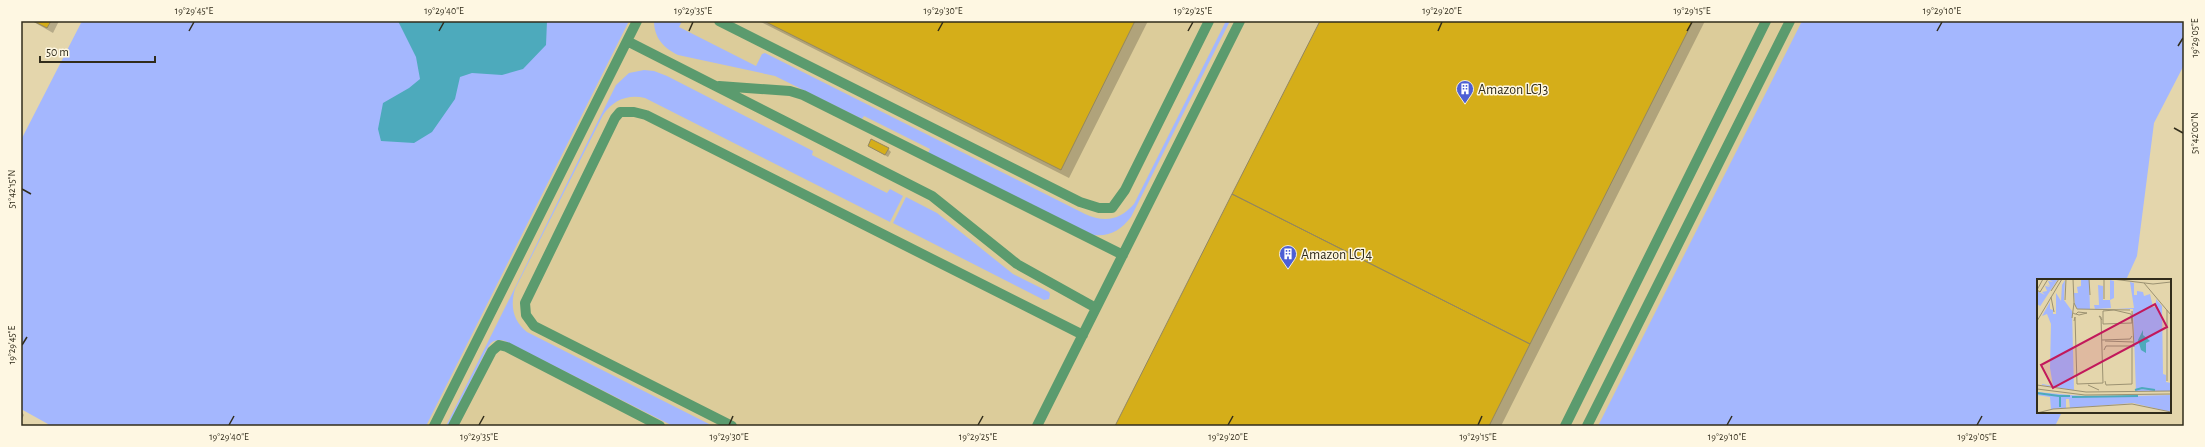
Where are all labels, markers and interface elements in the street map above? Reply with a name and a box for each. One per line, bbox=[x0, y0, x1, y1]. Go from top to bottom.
text: 19°29'45"E bbox=[175, 6, 213, 16]
text: 19°29'40"E bbox=[424, 6, 464, 16]
text: 19°29'35"E bbox=[674, 6, 712, 16]
text: 19°29'30"E bbox=[924, 6, 963, 16]
text: 19°29'25"E bbox=[1174, 6, 1212, 16]
text: 19°29'20"E bbox=[1422, 6, 1462, 16]
text: 19°29'15"E bbox=[1673, 6, 1711, 16]
text: 19°29'10"E bbox=[1923, 6, 1961, 16]
text: 19°29'05"E bbox=[2190, 18, 2200, 58]
scale bar bbox=[40, 38, 155, 64]
text: 50 m bbox=[46, 46, 69, 58]
building icon: Amazon LCJ3 bbox=[1455, 79, 1475, 104]
place label: Amazon LCJ3 bbox=[1478, 83, 1548, 97]
text: 51°42'00"N bbox=[2190, 112, 2200, 154]
text: 51°42'15"N bbox=[7, 170, 17, 208]
building icon: Amazon LCJ4 bbox=[1278, 244, 1298, 269]
place label: Amazon LCJ4 bbox=[1301, 248, 1372, 262]
inset map bbox=[2037, 279, 2171, 413]
text: 19°29'45"E bbox=[7, 326, 17, 364]
text: 19°29'40"E bbox=[209, 432, 249, 442]
text: 19°29'35"E bbox=[460, 432, 498, 442]
text: 19°29'30"E bbox=[710, 432, 749, 442]
text: 19°29'25"E bbox=[959, 432, 997, 442]
text: 19°29'20"E bbox=[1208, 432, 1248, 442]
text: 19°29'15"E bbox=[1459, 432, 1497, 442]
text: 19°29'10"E bbox=[1708, 432, 1746, 442]
text: 19°29'05"E bbox=[1957, 432, 1997, 442]

